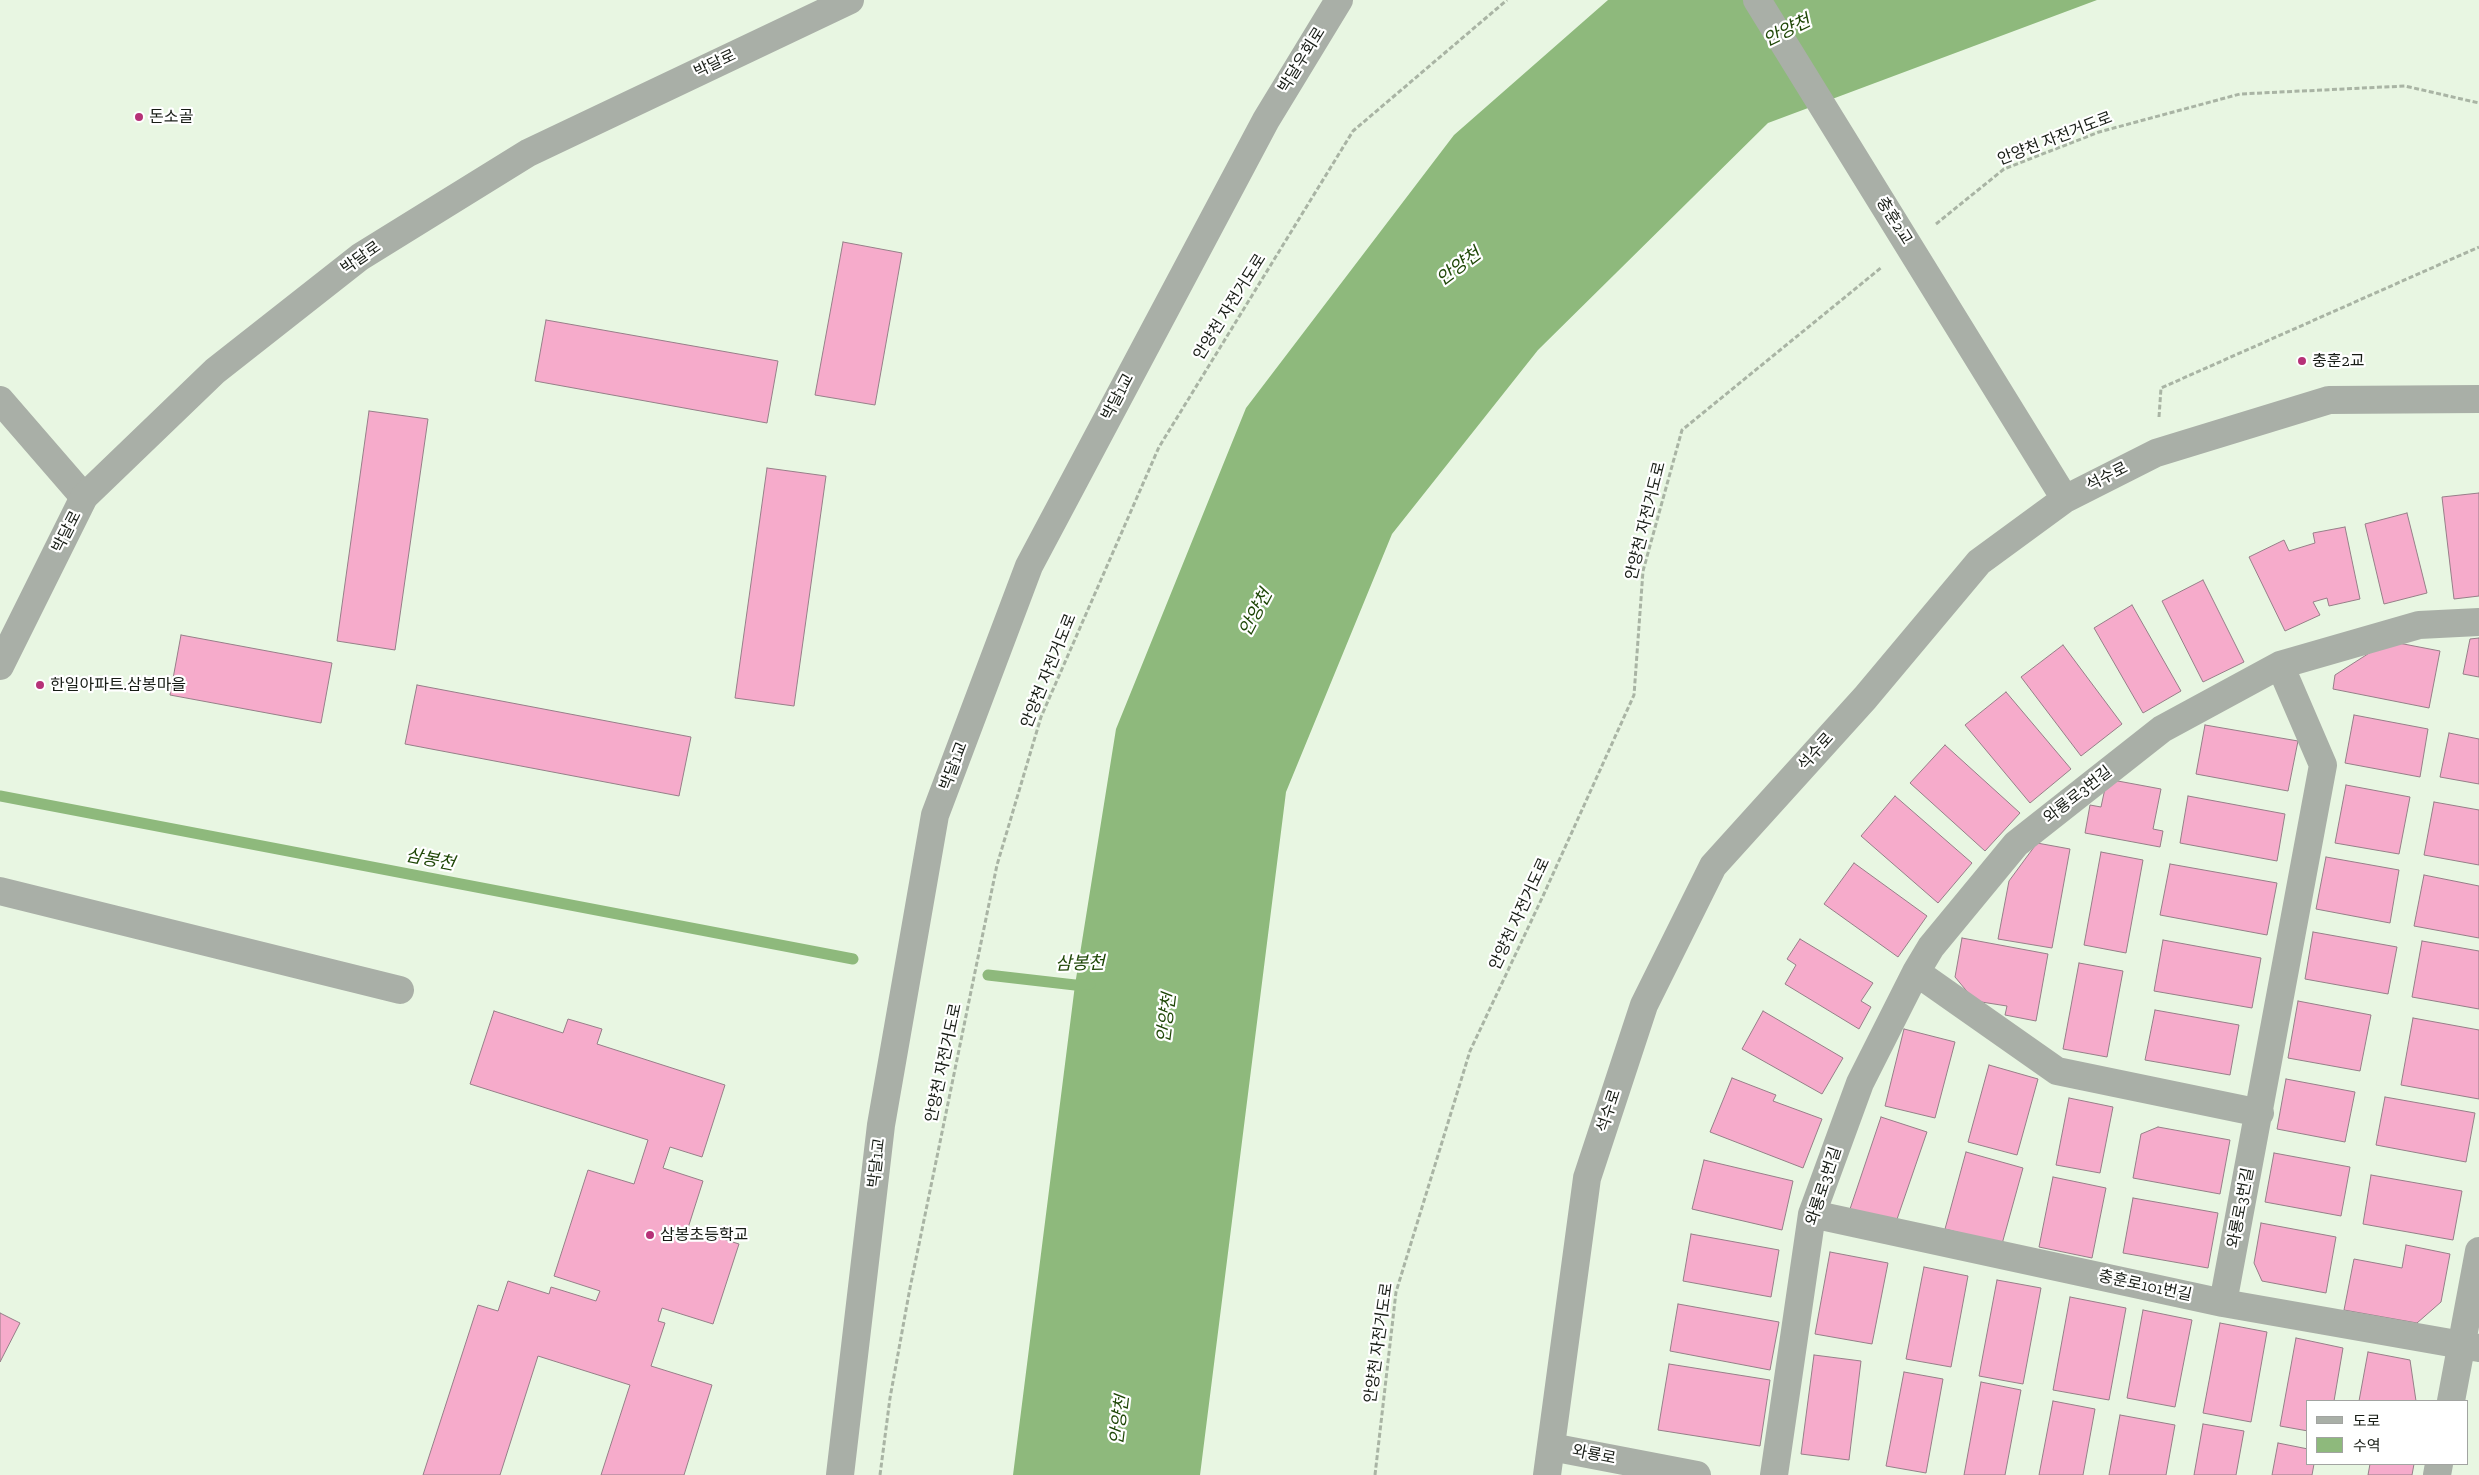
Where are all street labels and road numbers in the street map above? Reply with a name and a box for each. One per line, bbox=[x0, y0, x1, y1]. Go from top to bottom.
street label: 박달우회로 bbox=[1274, 24, 1330, 96]
street label: 박달로 bbox=[691, 46, 739, 82]
street label: 안양천 자전거도로 bbox=[1995, 108, 2115, 170]
street label: 충훈2교 bbox=[1872, 194, 1916, 248]
street label: 박달로 bbox=[337, 237, 385, 279]
street label: 안양천 자전거도로 bbox=[1190, 250, 1270, 364]
street label: 박달1교 bbox=[1098, 370, 1138, 424]
street label: 석수로 bbox=[2083, 458, 2131, 496]
street label: 안양천 자전거도로 bbox=[1622, 460, 1670, 582]
street label: 박달로 bbox=[48, 508, 86, 556]
street label: 안양천 자전거도로 bbox=[1017, 611, 1081, 731]
street label: 석수로 bbox=[1794, 729, 1838, 775]
street label: 박달1교 bbox=[936, 739, 972, 793]
street label: 와룡로3번길 bbox=[2040, 762, 2116, 828]
street label: 안양천 자전거도로 bbox=[1486, 855, 1554, 973]
street label: 안양천 자전거도로 bbox=[922, 1002, 966, 1124]
street label: 석수로 bbox=[1593, 1087, 1625, 1135]
street label: 박달1교 bbox=[864, 1137, 890, 1189]
street label: 와룡로3번길 bbox=[1802, 1144, 1846, 1228]
street label: 와룡로3번길 bbox=[2224, 1166, 2258, 1250]
street label: 충훈로101번길 bbox=[2096, 1267, 2194, 1305]
street label: 안양천 자전거도로 bbox=[1361, 1282, 1397, 1404]
street label: 와룡로 bbox=[1570, 1441, 1618, 1469]

